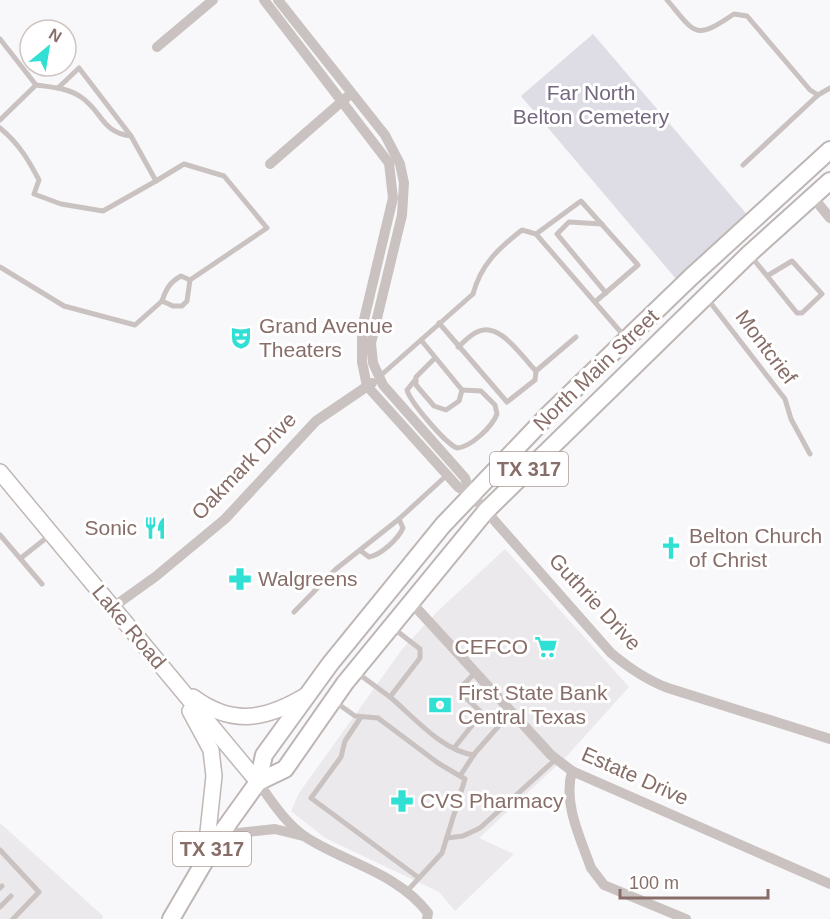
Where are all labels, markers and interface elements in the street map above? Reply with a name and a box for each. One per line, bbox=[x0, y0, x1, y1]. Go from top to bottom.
north arrow bbox=[18, 18, 78, 78]
text: N bbox=[46, 25, 65, 46]
park label: Far North Belton Cemetery bbox=[513, 81, 670, 128]
street label: North Main Street bbox=[528, 304, 663, 435]
street label: Montcrief bbox=[731, 305, 802, 388]
place label: Grand Avenue Theaters bbox=[259, 314, 393, 361]
theatre icon: Grand Avenue Theaters bbox=[228, 325, 254, 351]
street label: Oakmark Drive bbox=[187, 407, 301, 524]
road number: TX 317 bbox=[490, 452, 568, 486]
restaurant icon: Sonic bbox=[142, 515, 168, 541]
place label: Sonic bbox=[84, 516, 137, 539]
place label: Belton Church of Christ bbox=[689, 524, 822, 571]
church icon: Belton Church of Christ bbox=[658, 535, 684, 561]
street label: Guthrie Drive bbox=[545, 549, 646, 655]
pharmacy icon: Walgreens bbox=[227, 566, 253, 592]
place label: Walgreens bbox=[258, 567, 358, 590]
street label: Lake Road bbox=[88, 580, 171, 673]
supermarket icon: CEFCO bbox=[533, 634, 559, 660]
place label: CEFCO bbox=[455, 635, 528, 658]
place label: First State Bank Central Texas bbox=[458, 681, 608, 728]
bank icon: First State Bank Central Texas bbox=[427, 692, 453, 718]
street label: Estate Drive bbox=[578, 742, 692, 809]
pharmacy icon: CVS Pharmacy bbox=[389, 788, 415, 814]
place label: CVS Pharmacy bbox=[420, 789, 564, 812]
road number: TX 317 bbox=[173, 832, 251, 866]
scale bar bbox=[620, 862, 768, 900]
text: 100 m bbox=[629, 873, 679, 893]

